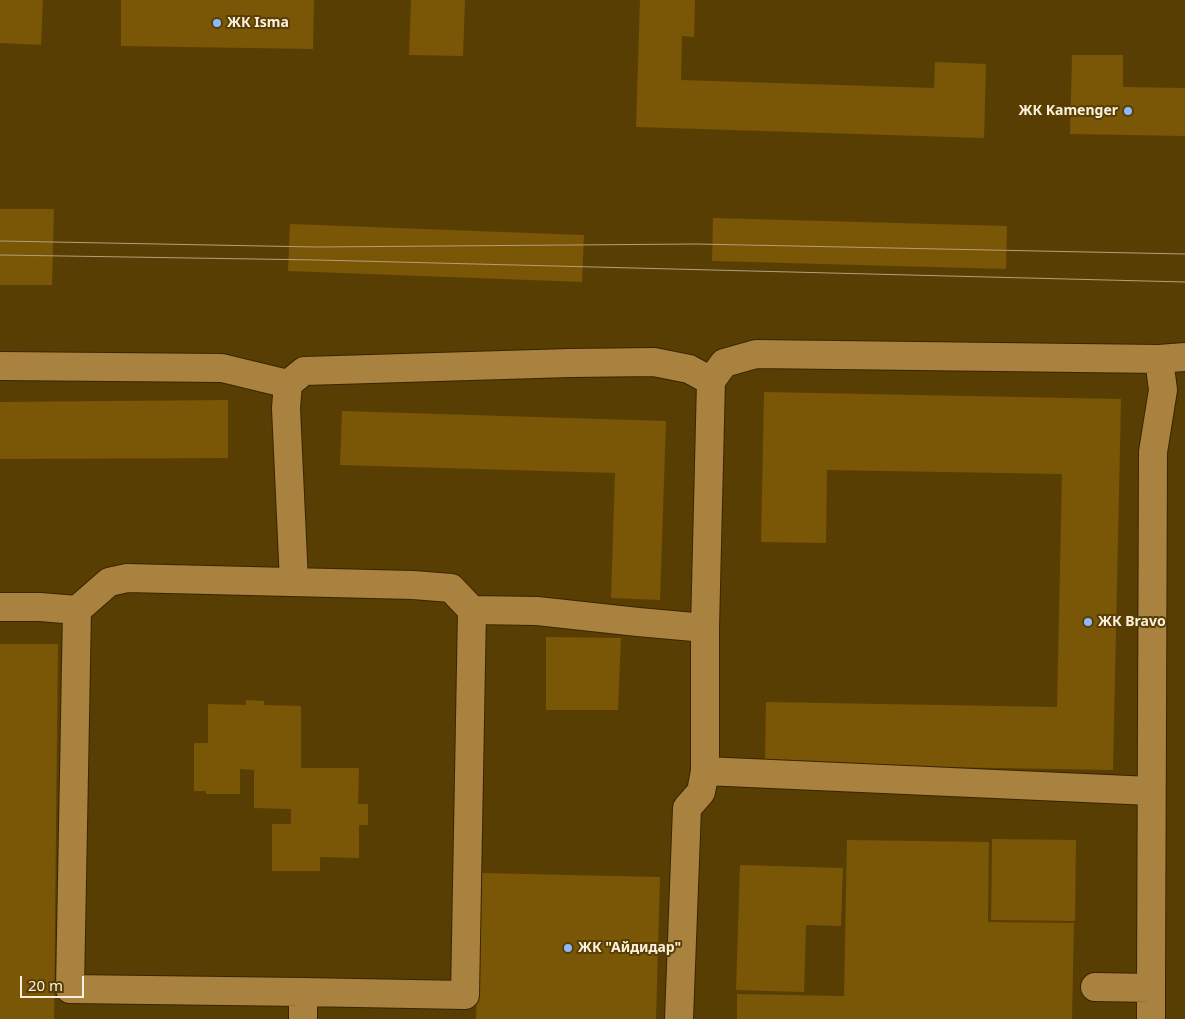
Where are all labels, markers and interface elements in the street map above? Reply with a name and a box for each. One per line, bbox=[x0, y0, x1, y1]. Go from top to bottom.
place label: ЖК Isma bbox=[227, 15, 289, 31]
marker: ЖК Isma bbox=[211, 17, 223, 29]
place label: ЖК Kamenger bbox=[1018, 103, 1118, 119]
marker: ЖК Kamenger bbox=[1122, 105, 1134, 117]
place label: ЖК Bravo bbox=[1098, 614, 1166, 630]
marker: ЖК Bravo bbox=[1082, 616, 1094, 628]
place label: ЖК "Айдидар" bbox=[578, 940, 681, 956]
marker: ЖК "Айдидар" bbox=[562, 942, 574, 954]
scale bar bbox=[22, 966, 86, 998]
text: 20 m bbox=[28, 975, 63, 995]

